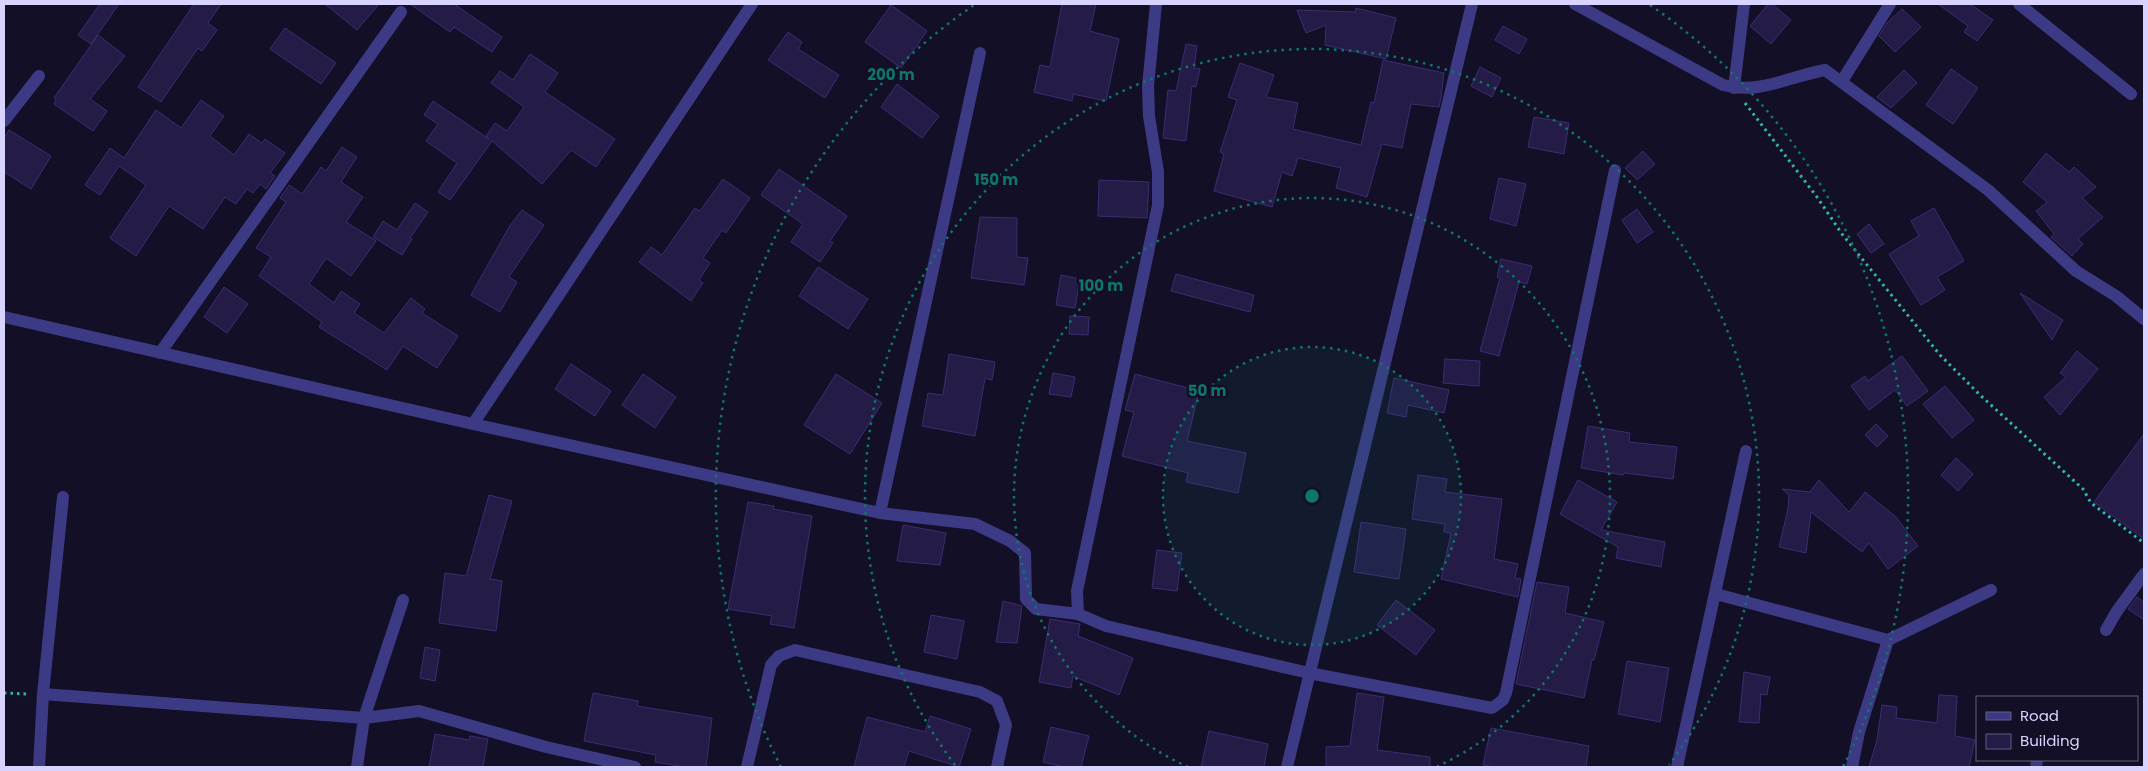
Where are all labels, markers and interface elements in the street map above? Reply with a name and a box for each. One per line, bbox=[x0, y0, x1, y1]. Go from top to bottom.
text: 200 m bbox=[867, 64, 915, 85]
text: 150 m bbox=[974, 169, 1018, 190]
text: 100 m bbox=[1079, 275, 1123, 296]
text: 50 m bbox=[1188, 380, 1226, 401]
centre of rings bbox=[1303, 487, 1321, 505]
legend bbox=[1976, 696, 2138, 761]
text: Road bbox=[2020, 705, 2059, 726]
text: Building bbox=[2020, 730, 2080, 751]

